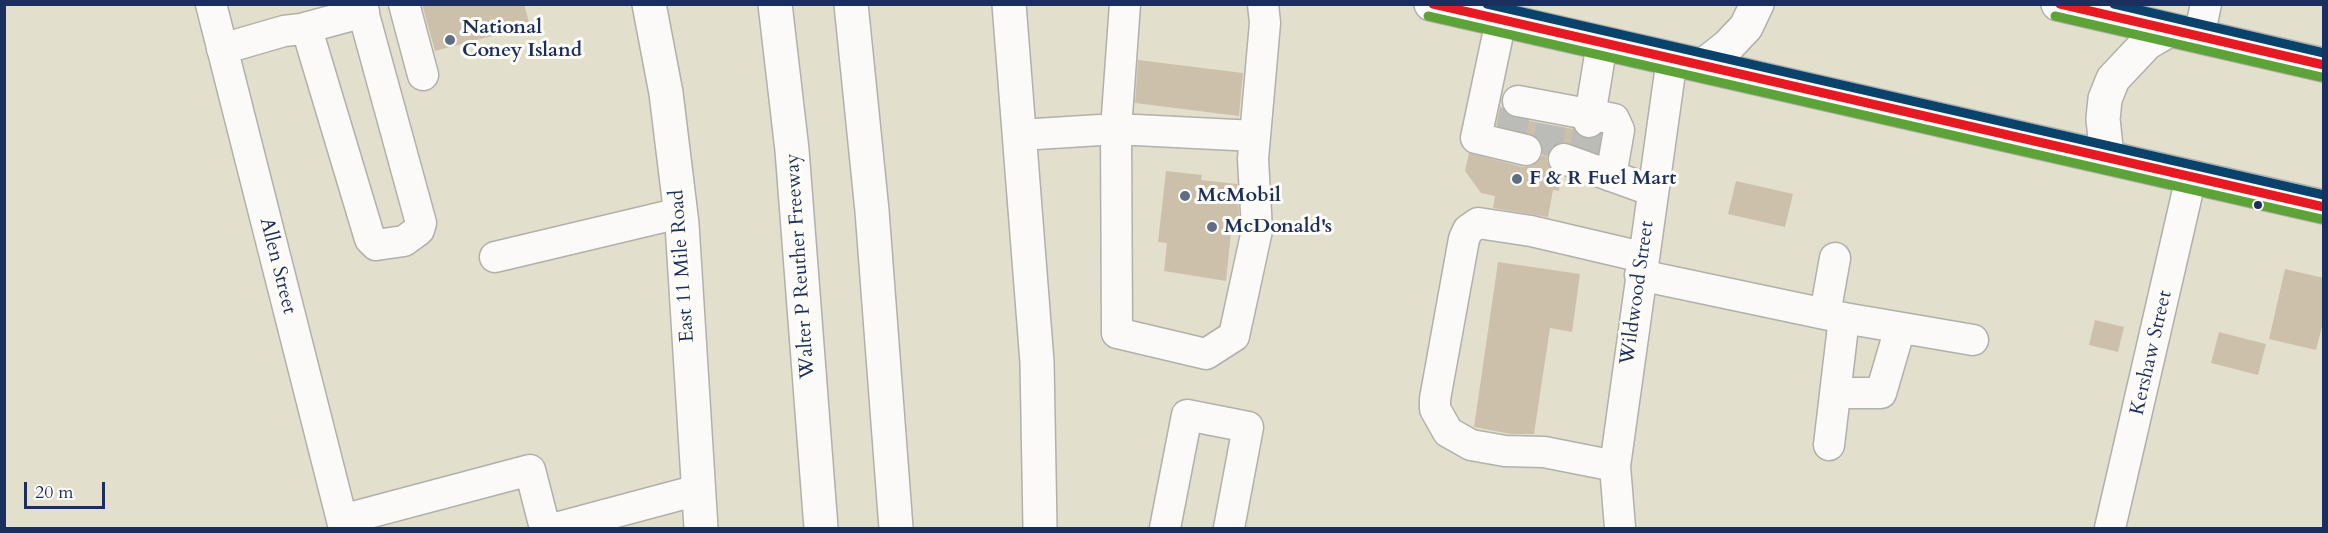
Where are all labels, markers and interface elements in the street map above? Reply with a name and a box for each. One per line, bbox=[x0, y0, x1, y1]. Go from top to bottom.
place label: National Coney Island bbox=[462, 16, 582, 63]
marker: National Coney Island bbox=[443, 33, 457, 47]
street label: Walter P Reuther Freeway bbox=[781, 152, 821, 380]
place label: F & R Fuel Mart bbox=[1529, 167, 1676, 191]
marker: F & R Fuel Mart bbox=[1510, 172, 1524, 186]
place label: McMobil bbox=[1197, 184, 1281, 208]
street label: East 11 Mile Road bbox=[666, 189, 700, 343]
marker: McMobil bbox=[1178, 189, 1192, 203]
unlabelled marker bbox=[2252, 199, 2264, 211]
street label: Allen Street bbox=[253, 215, 301, 317]
place label: McDonald's bbox=[1224, 215, 1332, 239]
street label: Wildwood Street bbox=[1616, 219, 1660, 367]
marker: McDonald's bbox=[1205, 220, 1219, 234]
street label: Kershaw Street bbox=[2126, 288, 2178, 418]
scale bar bbox=[27, 470, 108, 508]
text: 20 m bbox=[35, 480, 74, 505]

